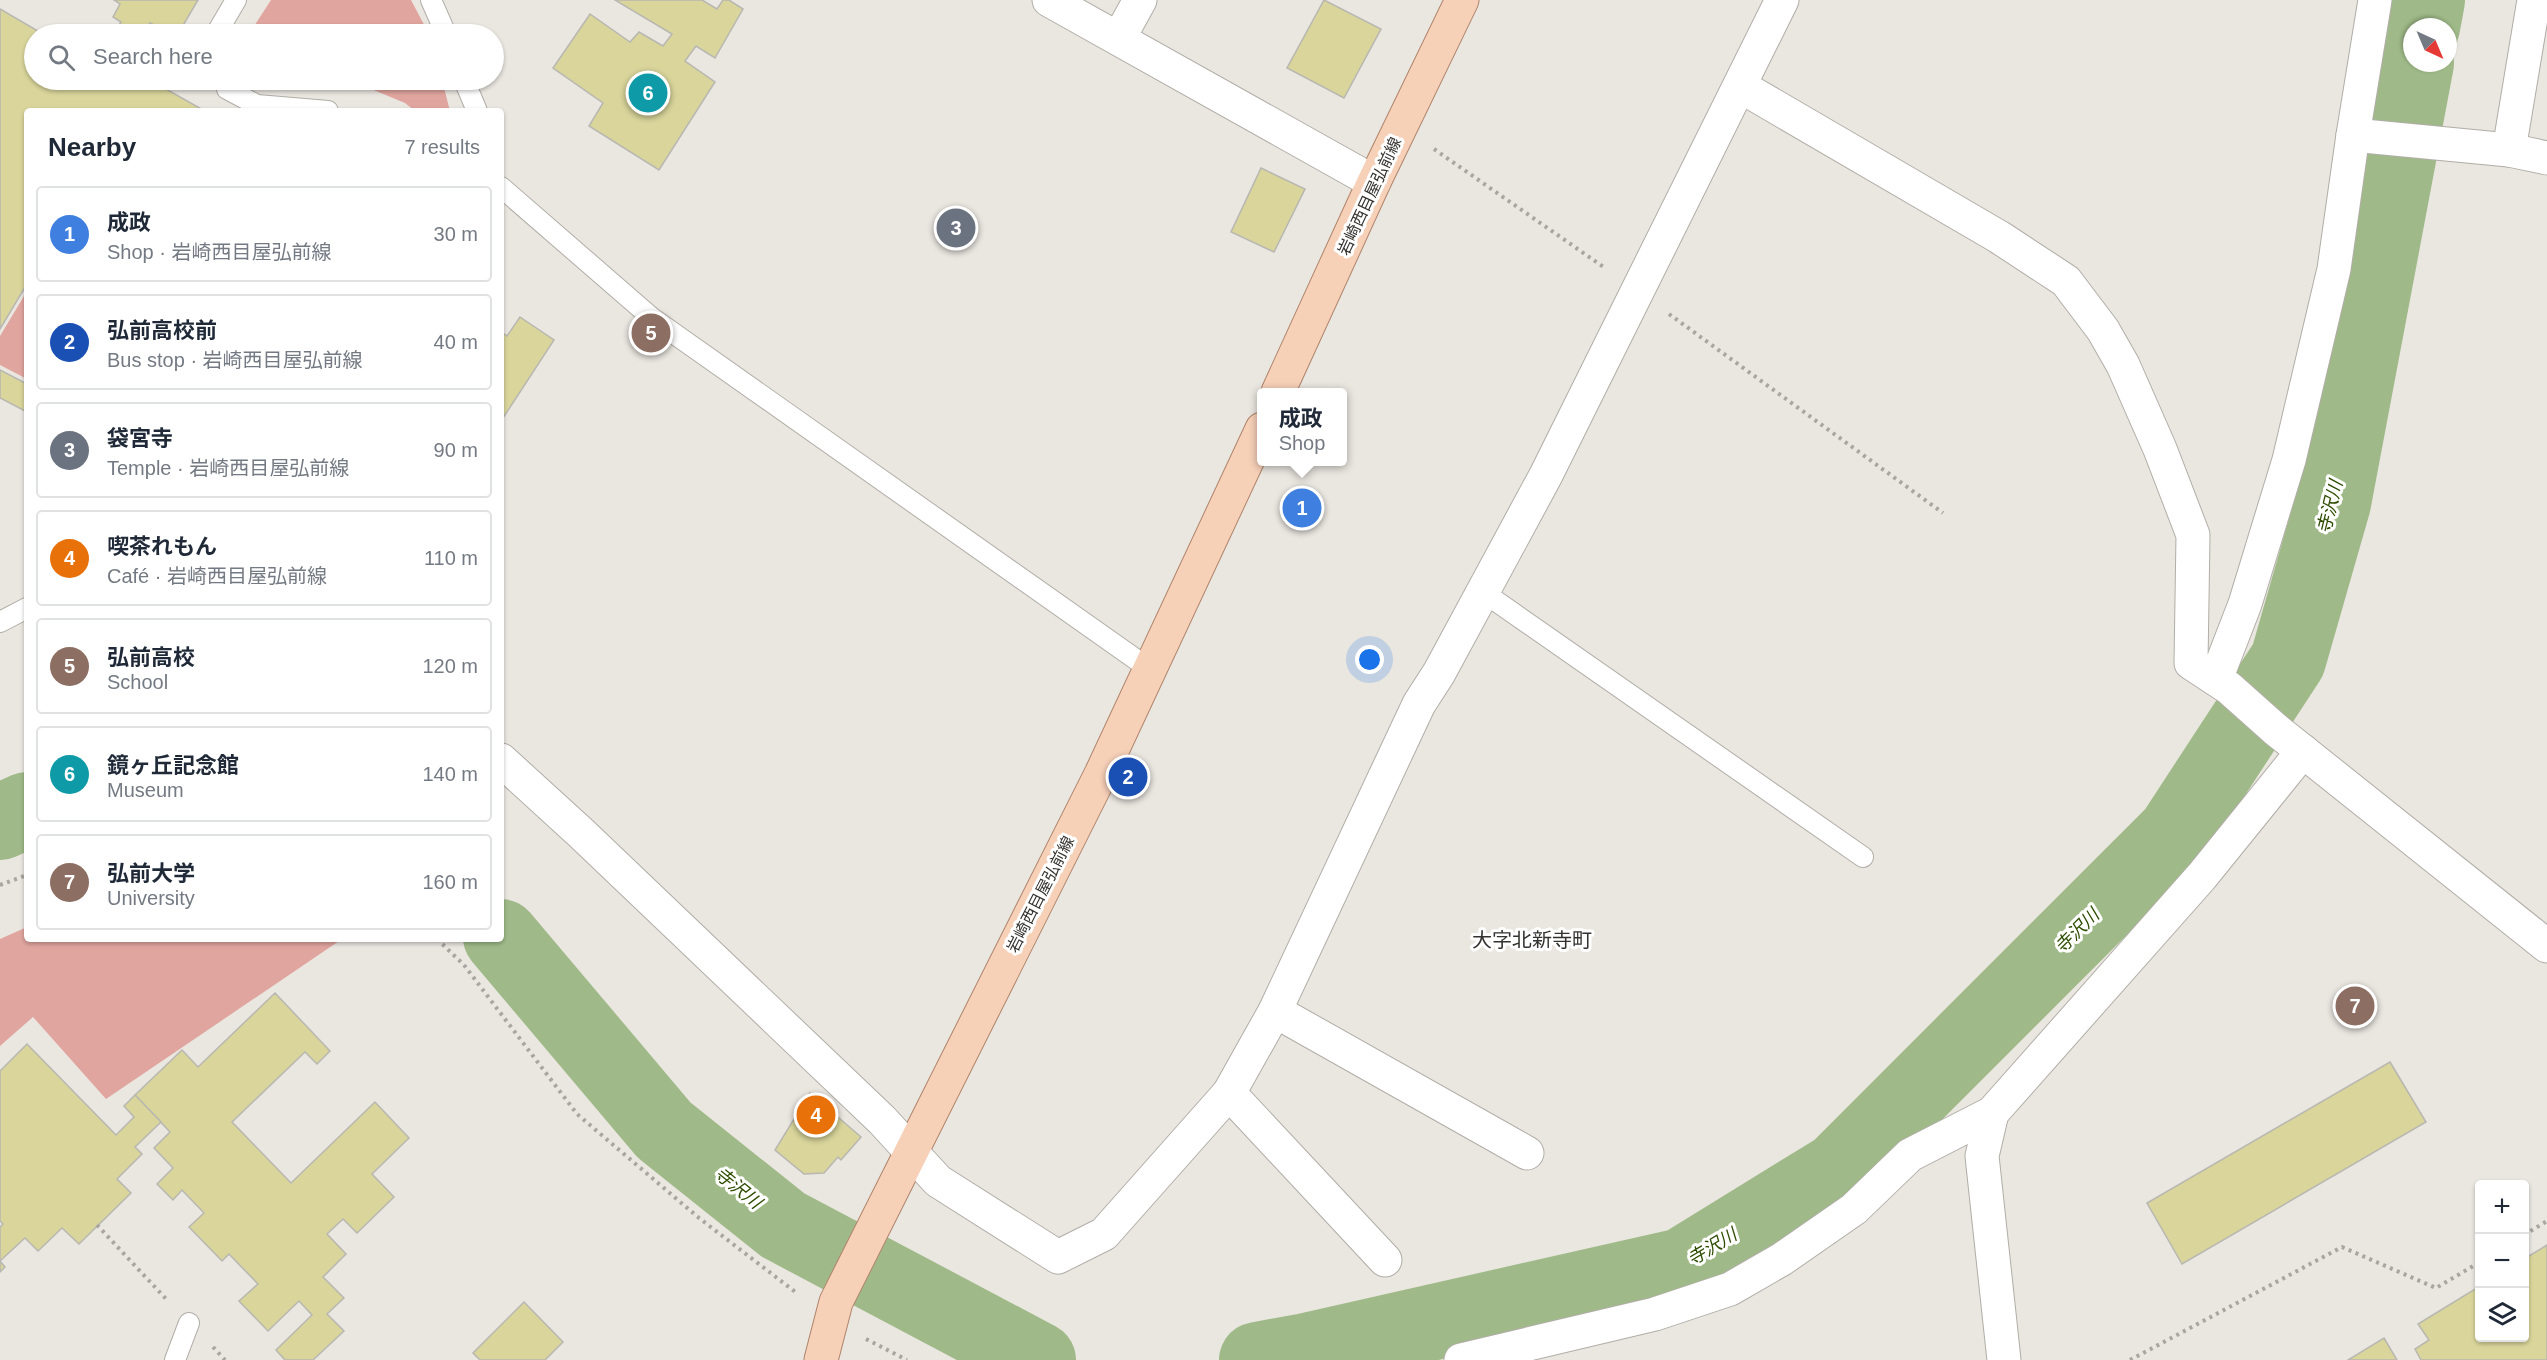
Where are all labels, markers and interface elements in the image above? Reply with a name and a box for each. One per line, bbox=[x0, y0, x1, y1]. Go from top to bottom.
north arrow bbox=[2403, 18, 2457, 72]
search box bbox=[24, 24, 504, 90]
icon: search bbox=[45, 41, 78, 74]
text: Search here bbox=[93, 44, 213, 69]
pin: 6 bbox=[628, 70, 668, 116]
text: Nearby bbox=[48, 132, 136, 162]
street label: 岩崎西目屋弘前線 bbox=[1335, 135, 1404, 258]
text: 7 results bbox=[404, 136, 480, 158]
pin: 3 bbox=[936, 206, 976, 250]
text: 成政 bbox=[107, 210, 151, 235]
text: 1 bbox=[64, 223, 75, 245]
text: 30 m bbox=[434, 223, 478, 245]
text: Shop · 岩崎西目屋弘前線 bbox=[107, 241, 331, 263]
pin: 5 bbox=[632, 310, 670, 356]
text: 弘前高校前 bbox=[107, 318, 217, 343]
text: 2 bbox=[64, 331, 75, 353]
text: 40 m bbox=[434, 331, 478, 353]
text: Bus stop · 岩崎西目屋弘前線 bbox=[107, 349, 363, 371]
popup bbox=[1257, 388, 1347, 466]
text: 成政 bbox=[1279, 406, 1323, 431]
text: 袋宮寺 bbox=[107, 426, 173, 451]
text: Shop bbox=[1279, 432, 1325, 454]
text: 3 bbox=[64, 439, 75, 461]
text: 90 m bbox=[434, 439, 478, 461]
text: Temple · 岩崎西目屋弘前線 bbox=[107, 457, 349, 479]
water label: 寺沢川 bbox=[2314, 476, 2347, 536]
pin: 1 bbox=[1282, 486, 1322, 530]
text: 喫茶れもん bbox=[107, 534, 217, 559]
text: 4 bbox=[64, 547, 75, 569]
text: 110 m bbox=[424, 547, 478, 569]
text: Café · 岩崎西目屋弘前線 bbox=[107, 565, 327, 587]
text: 弘前高校 bbox=[107, 645, 195, 670]
your location bbox=[1355, 645, 1384, 674]
text: 5 bbox=[64, 655, 75, 677]
text: 120 m bbox=[422, 655, 478, 677]
text: School bbox=[107, 671, 168, 693]
text: 鏡ヶ丘記念館 bbox=[107, 753, 239, 778]
pin: 2 bbox=[1108, 754, 1148, 800]
text: 6 bbox=[64, 763, 75, 785]
text: 140 m bbox=[422, 763, 478, 785]
text: Museum bbox=[107, 779, 184, 801]
street label: 岩崎西目屋弘前線 bbox=[1004, 833, 1077, 955]
text: 弘前大学 bbox=[107, 861, 195, 886]
text: 7 bbox=[64, 871, 75, 893]
text: 160 m bbox=[422, 871, 478, 893]
text: University bbox=[107, 887, 195, 909]
water label: 寺沢川 bbox=[2051, 903, 2105, 957]
district label: 大字北新寺町 bbox=[1472, 929, 1592, 951]
pin: 7 bbox=[2336, 984, 2374, 1028]
pin: 4 bbox=[796, 1092, 836, 1138]
water label: 寺沢川 bbox=[711, 1163, 767, 1214]
map controls bbox=[2475, 1180, 2529, 1342]
button: + bbox=[2475, 1180, 2529, 1234]
water label: 寺沢川 bbox=[1684, 1223, 1742, 1269]
button: − bbox=[2475, 1234, 2529, 1288]
button: layers bbox=[2475, 1288, 2529, 1342]

